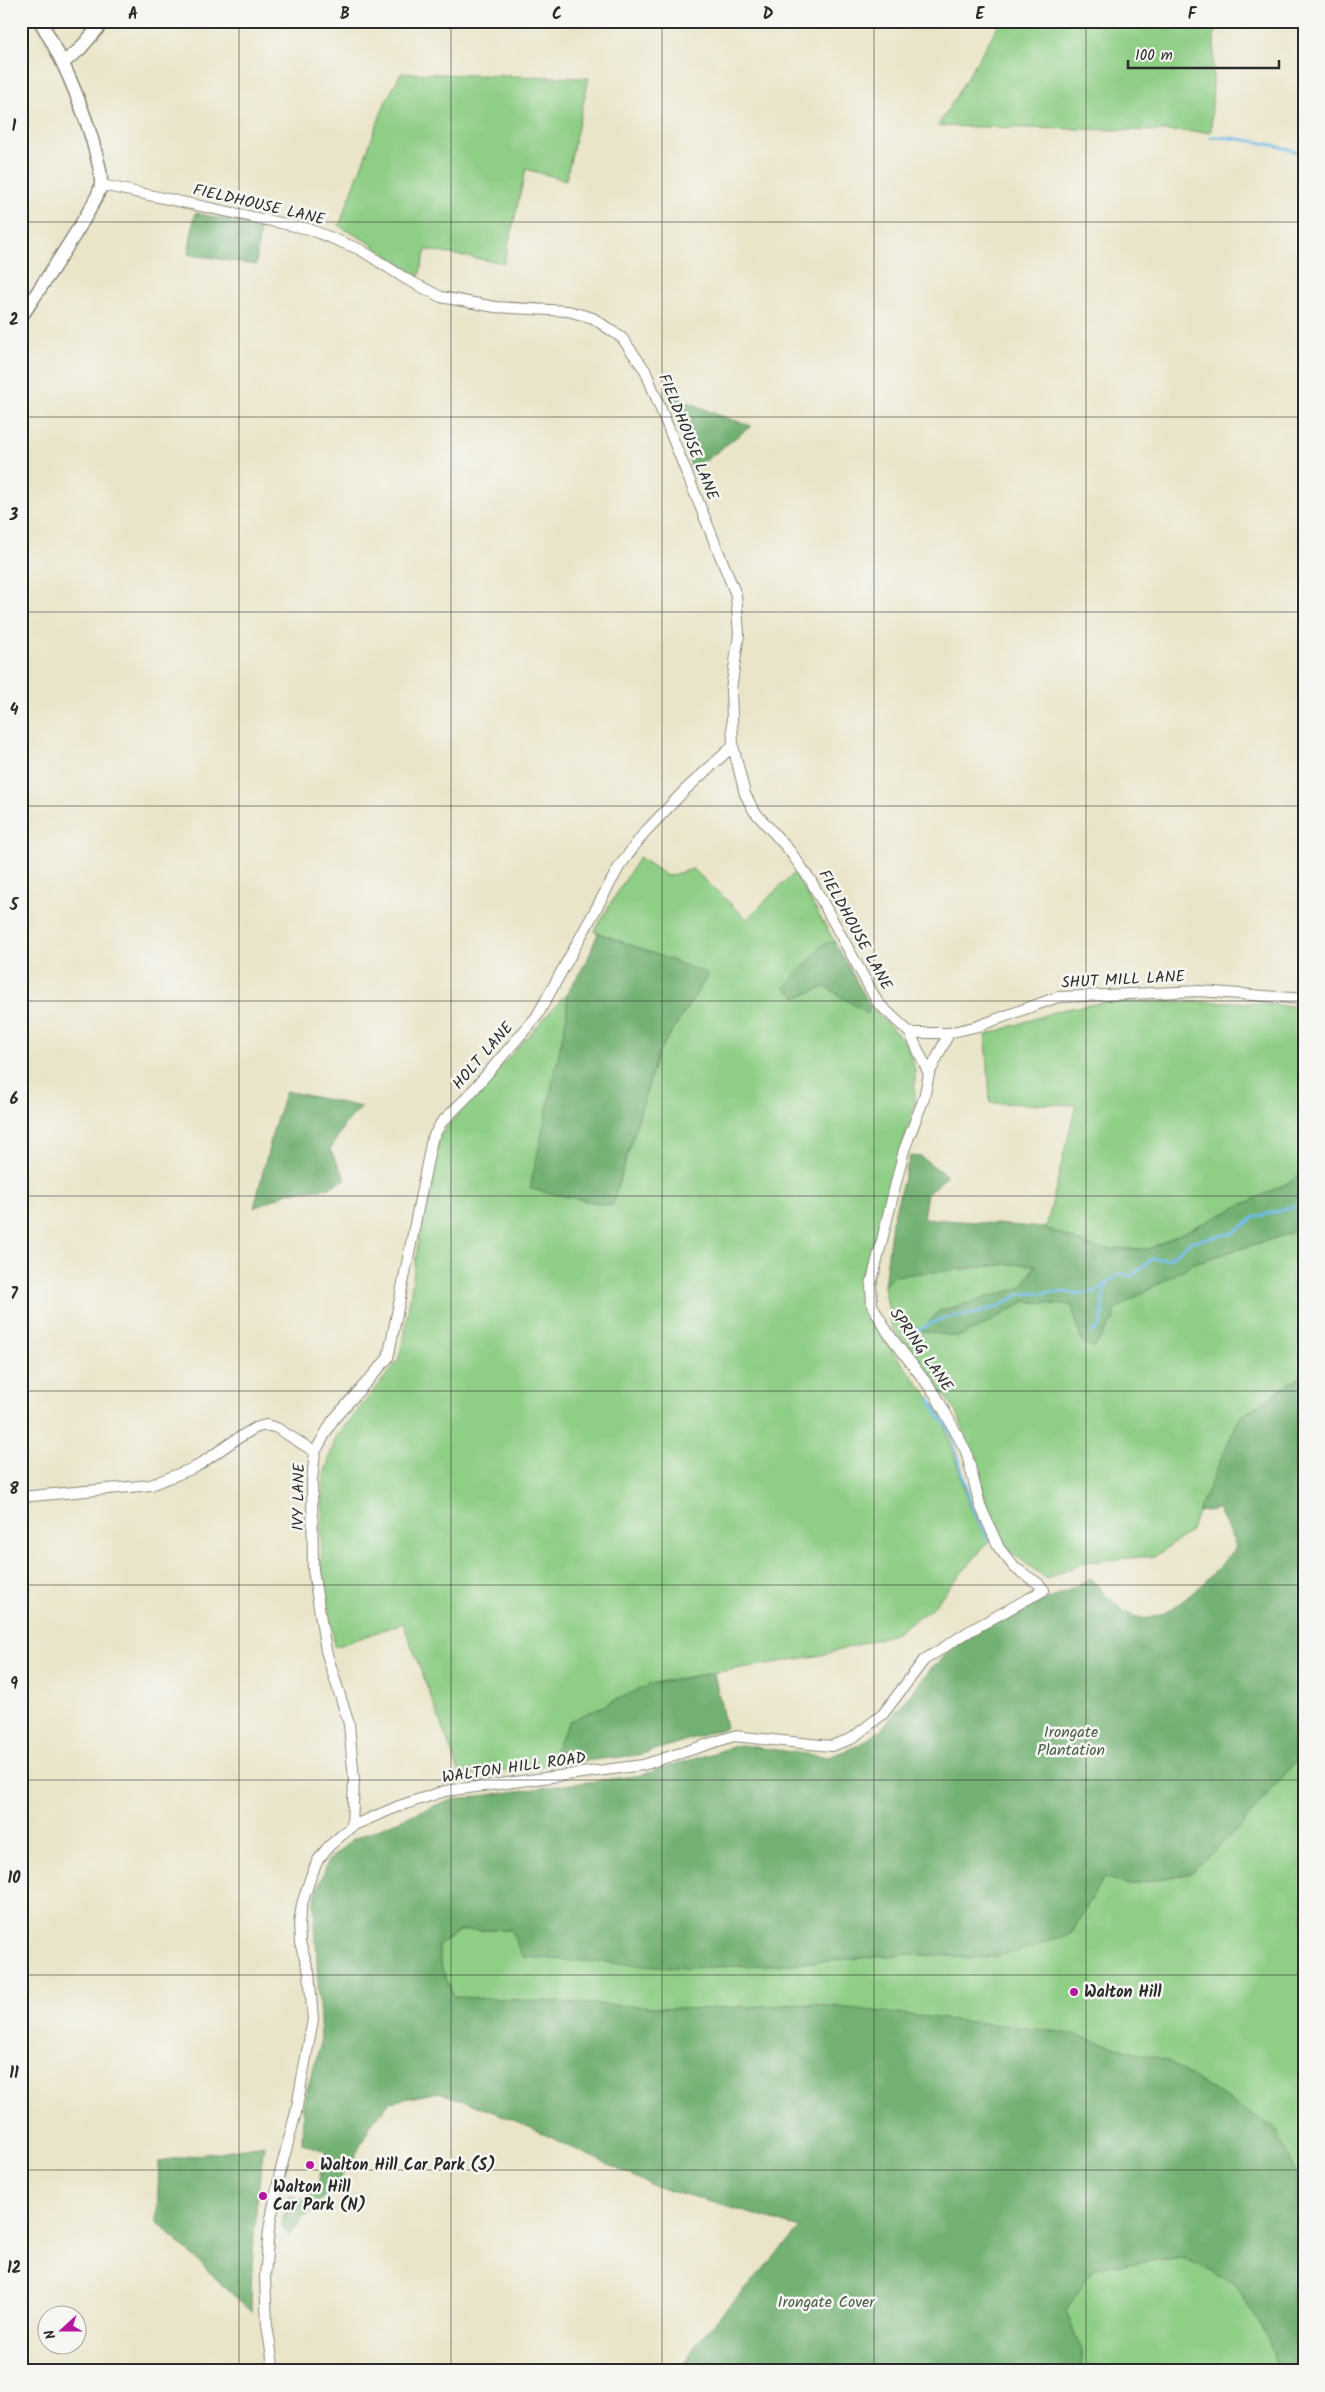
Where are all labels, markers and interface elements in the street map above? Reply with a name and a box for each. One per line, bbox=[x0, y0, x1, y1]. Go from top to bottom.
text: A bbox=[128, 2, 138, 27]
text: B bbox=[340, 2, 350, 27]
text: C bbox=[552, 2, 562, 27]
text: D bbox=[763, 2, 774, 27]
text: E bbox=[976, 2, 986, 27]
text: F bbox=[1188, 2, 1198, 27]
scale bar bbox=[1128, 38, 1279, 70]
text: 100 m bbox=[1135, 44, 1173, 68]
text: 1 bbox=[12, 114, 17, 139]
street label: FIELDHOUSE LANE bbox=[191, 178, 328, 232]
text: 2 bbox=[9, 308, 19, 333]
street label: FIELDHOUSE LANE bbox=[651, 370, 725, 505]
text: 3 bbox=[9, 503, 19, 528]
text: 4 bbox=[10, 698, 19, 723]
street label: FIELDHOUSE LANE bbox=[811, 865, 899, 996]
text: 5 bbox=[9, 893, 20, 918]
street label: SHUT MILL LANE bbox=[1060, 964, 1186, 996]
street label: HOLT LANE bbox=[446, 1016, 520, 1095]
text: 6 bbox=[10, 1087, 19, 1112]
text: 7 bbox=[10, 1282, 18, 1307]
street label: SPRING LANE bbox=[883, 1303, 959, 1397]
street label: IVY LANE bbox=[286, 1462, 312, 1531]
text: 8 bbox=[9, 1477, 19, 1502]
text: 9 bbox=[10, 1672, 18, 1697]
park label: Irongate Plantation bbox=[1037, 1720, 1105, 1763]
street label: WALTON HILL ROAD bbox=[440, 1746, 588, 1790]
text: 10 bbox=[7, 1866, 21, 1891]
place label: Walton Hill bbox=[1084, 1980, 1162, 2005]
marker: Walton Hill bbox=[1068, 1986, 1080, 1998]
text: 11 bbox=[9, 2061, 19, 2086]
place label: Walton Hill Car Park (S) bbox=[320, 2153, 496, 2178]
marker: Walton Hill Car Park (S) bbox=[304, 2159, 316, 2171]
place label: Walton Hill Car Park (N) bbox=[273, 2175, 366, 2218]
marker: Walton Hill Car Park (N) bbox=[257, 2190, 269, 2202]
text: 12 bbox=[7, 2256, 21, 2281]
park label: Irongate Cover bbox=[777, 2290, 876, 2315]
north arrow bbox=[38, 2304, 88, 2354]
text: N bbox=[39, 2326, 63, 2342]

